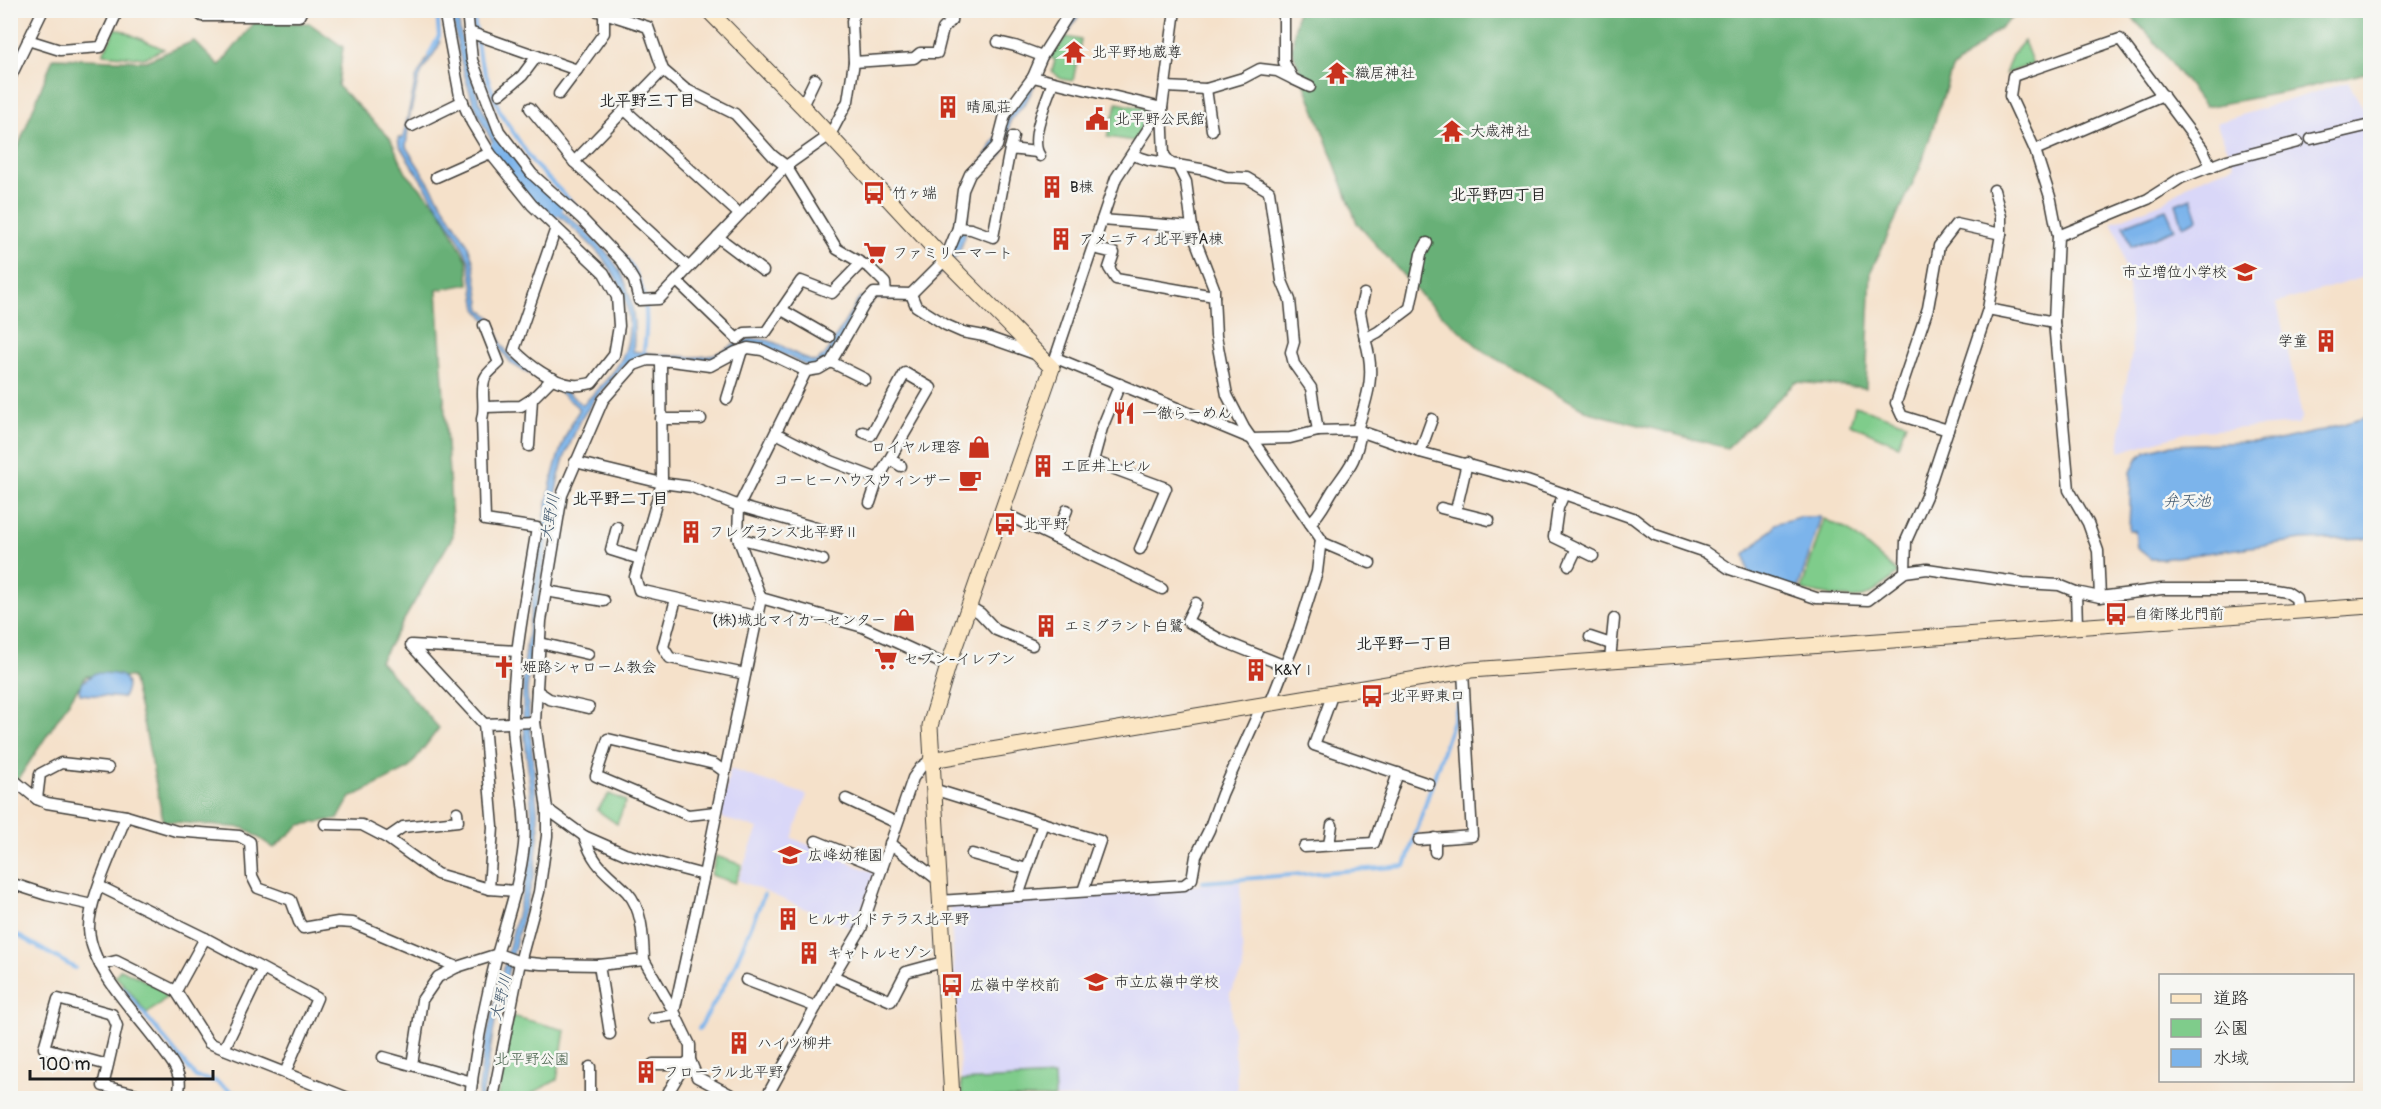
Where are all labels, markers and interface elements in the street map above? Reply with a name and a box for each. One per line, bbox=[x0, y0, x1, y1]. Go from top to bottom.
temple icon: 北平野地蔵尊 bbox=[1061, 39, 1087, 65]
place label: 北平野地蔵尊 bbox=[1092, 43, 1182, 62]
temple icon: 織居神社 bbox=[1324, 60, 1350, 86]
place label: 織居神社 bbox=[1355, 64, 1415, 83]
district label: 北平野三丁目 bbox=[599, 91, 695, 111]
building icon: 晴風荘 bbox=[935, 94, 961, 120]
place label: 晴風荘 bbox=[966, 98, 1011, 117]
public building icon: 北平野公民館 bbox=[1084, 106, 1110, 132]
place label: 北平野公民館 bbox=[1115, 110, 1205, 129]
temple icon: 大歳神社 bbox=[1439, 118, 1465, 144]
place label: 大歳神社 bbox=[1470, 122, 1530, 141]
building icon: B棟 bbox=[1039, 174, 1065, 200]
place label: B棟 bbox=[1070, 178, 1094, 197]
bus stop icon: 竹ヶ端 bbox=[861, 180, 887, 206]
place label: 竹ヶ端 bbox=[892, 184, 937, 203]
district label: 北平野四丁目 bbox=[1450, 185, 1546, 205]
building icon: アメニティ北平野A棟 bbox=[1048, 226, 1074, 252]
place label: アメニティ北平野A棟 bbox=[1079, 230, 1223, 249]
supermarket icon: ファミリーマート bbox=[862, 240, 888, 266]
place label: ファミリーマート bbox=[893, 244, 1013, 263]
school or university icon: 市立増位小学校 bbox=[2232, 259, 2258, 285]
place label: 市立増位小学校 bbox=[2122, 263, 2227, 282]
building icon: 学童 bbox=[2313, 328, 2339, 354]
place label: 学童 bbox=[2278, 332, 2308, 351]
restaurant icon: 一徹らーめん bbox=[1111, 400, 1137, 426]
place label: 一徹らーめん bbox=[1142, 404, 1232, 423]
shop icon: ロイヤル理容 bbox=[966, 434, 992, 460]
place label: ロイヤル理容 bbox=[871, 438, 961, 457]
building icon: 工匠井上ビル bbox=[1030, 453, 1056, 479]
place label: 工匠井上ビル bbox=[1061, 457, 1151, 476]
cafe icon: コーヒーハウスウィンザー bbox=[957, 467, 983, 493]
place label: コーヒーハウスウィンザー bbox=[774, 471, 952, 490]
district label: 北平野二丁目 bbox=[572, 489, 668, 509]
water label: 弁天池 bbox=[2163, 491, 2212, 511]
water label: 大野川 bbox=[536, 492, 564, 543]
bus stop icon: 北平野 bbox=[992, 511, 1018, 537]
place label: 北平野 bbox=[1023, 515, 1068, 534]
building icon: フレグランス北平野Ⅱ bbox=[678, 519, 704, 545]
place label: フレグランス北平野Ⅱ bbox=[709, 523, 859, 542]
bus stop icon: 自衛隊北門前 bbox=[2103, 601, 2129, 627]
place label: 自衛隊北門前 bbox=[2134, 605, 2224, 624]
shop icon: (株)城北マイカーセンター bbox=[891, 607, 917, 633]
place label: (株)城北マイカーセンター bbox=[712, 611, 886, 630]
building icon: エミグラント白鷺 bbox=[1033, 613, 1059, 639]
place label: エミグラント白鷺 bbox=[1064, 617, 1184, 636]
district label: 北平野一丁目 bbox=[1356, 634, 1452, 654]
supermarket icon: セブン-イレブン bbox=[873, 646, 899, 672]
place label: セブン-イレブン bbox=[904, 650, 1015, 669]
church icon: 姫路シャローム教会 bbox=[491, 654, 517, 680]
building icon: K&YⅠ bbox=[1243, 657, 1269, 683]
place label: 姫路シャローム教会 bbox=[522, 658, 656, 677]
place label: K&YⅠ bbox=[1274, 661, 1316, 680]
bus stop icon: 北平野東口 bbox=[1359, 683, 1385, 709]
place label: 北平野東口 bbox=[1390, 687, 1465, 706]
school or university icon: 広峰幼稚園 bbox=[777, 842, 803, 868]
place label: 広峰幼稚園 bbox=[808, 846, 883, 865]
building icon: ヒルサイドテラス北平野 bbox=[775, 906, 801, 932]
place label: ヒルサイドテラス北平野 bbox=[806, 910, 969, 929]
building icon: キャトルセゾン bbox=[796, 940, 822, 966]
place label: キャトルセゾン bbox=[827, 944, 932, 963]
school or university icon: 市立広嶺中学校 bbox=[1083, 969, 1109, 995]
water label: 大野川 bbox=[485, 972, 516, 1023]
bus stop icon: 広嶺中学校前 bbox=[939, 972, 965, 998]
place label: 市立広嶺中学校 bbox=[1114, 973, 1219, 992]
legend bbox=[2159, 974, 2354, 1082]
place label: 広嶺中学校前 bbox=[970, 976, 1060, 995]
text: 道路 bbox=[2213, 987, 2249, 1010]
text: 公園 bbox=[2213, 1017, 2249, 1040]
building icon: ハイツ柳井 bbox=[726, 1030, 752, 1056]
place label: ハイツ柳井 bbox=[757, 1034, 832, 1053]
scale bar bbox=[30, 1043, 213, 1081]
text: 水域 bbox=[2213, 1047, 2249, 1070]
park label: 北平野公園 bbox=[494, 1050, 570, 1069]
text: 100 m bbox=[39, 1053, 91, 1076]
building icon: フローラル北平野 bbox=[633, 1059, 659, 1085]
place label: フローラル北平野 bbox=[664, 1063, 783, 1082]

